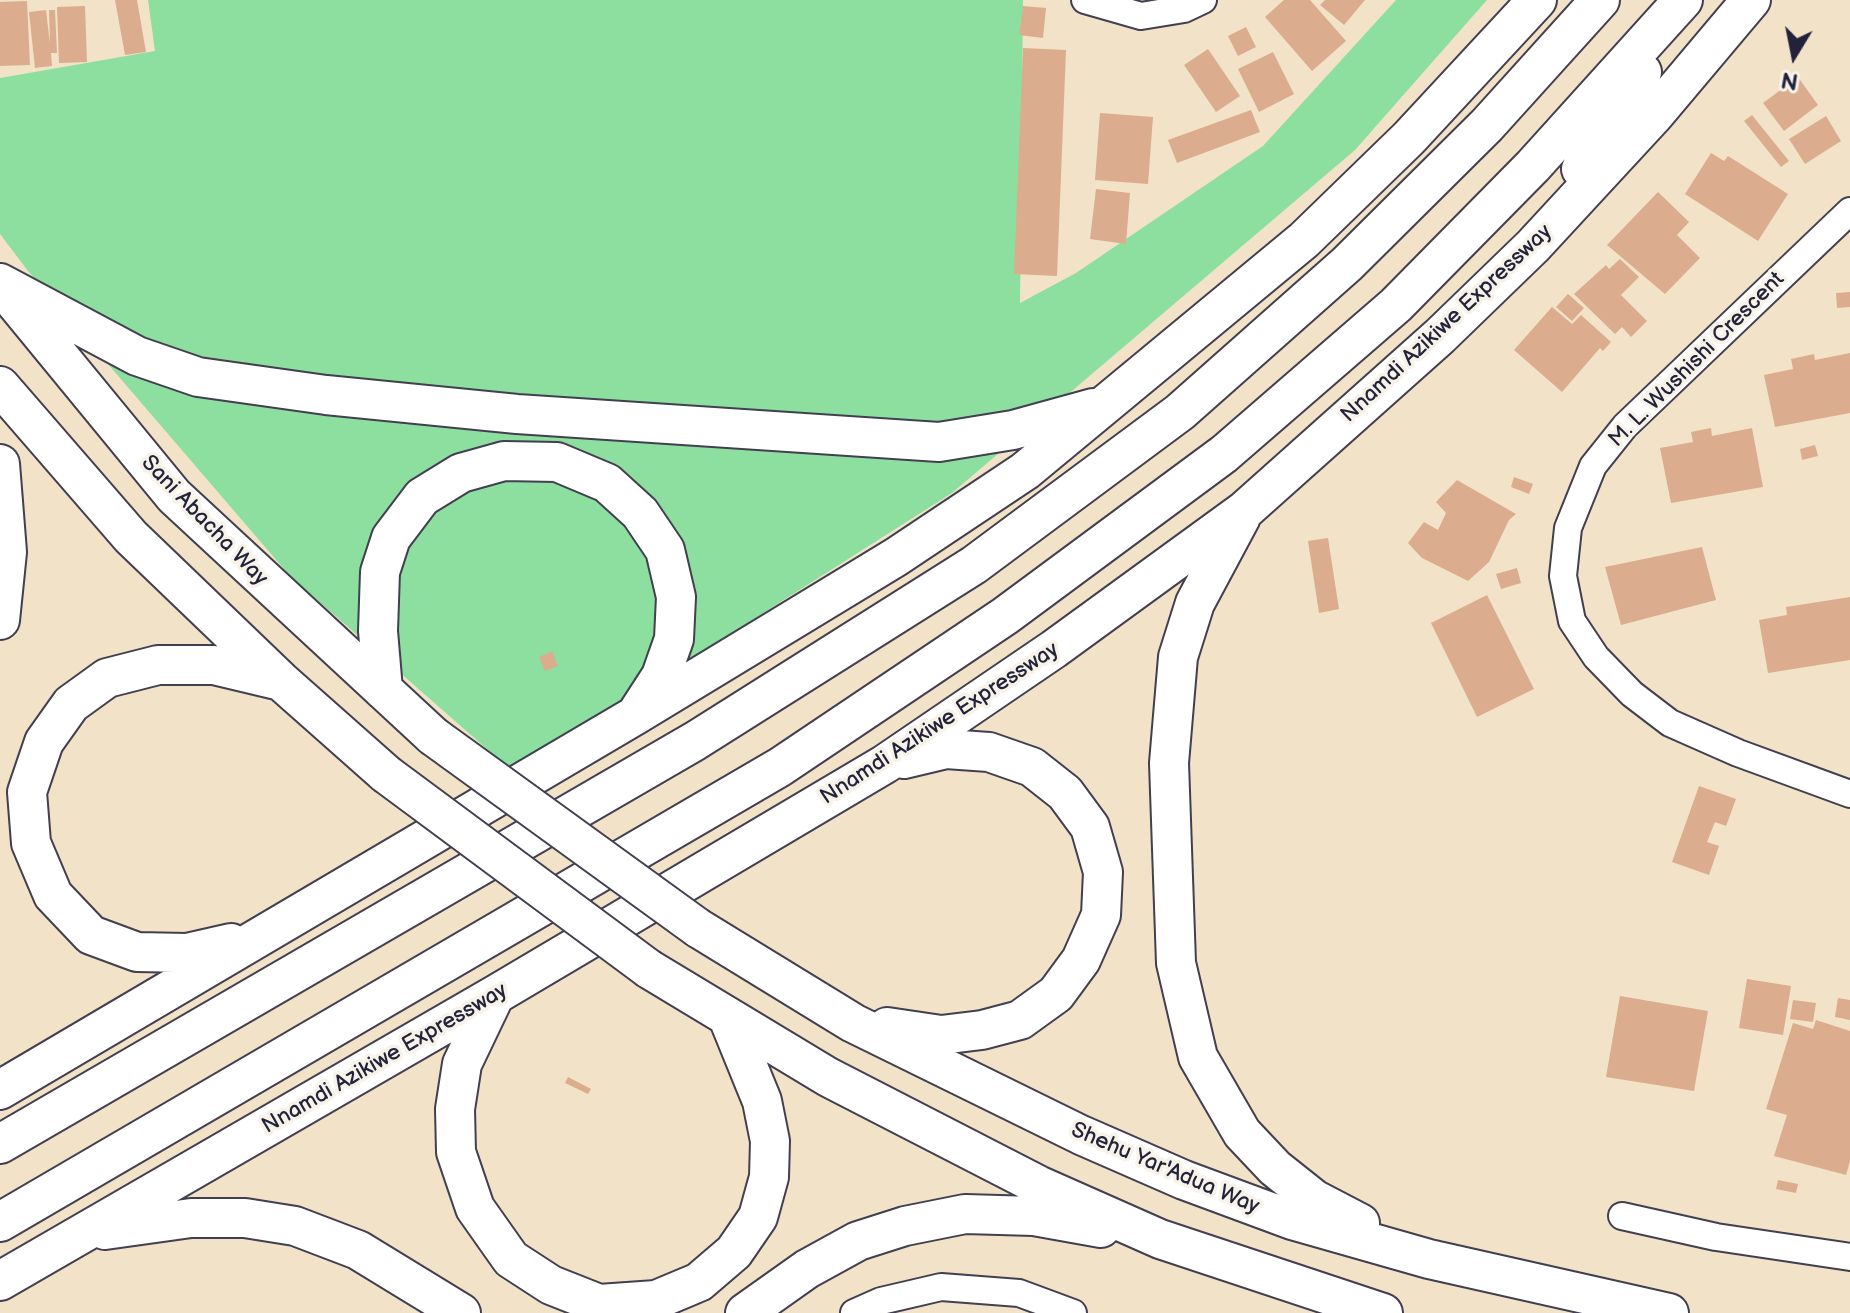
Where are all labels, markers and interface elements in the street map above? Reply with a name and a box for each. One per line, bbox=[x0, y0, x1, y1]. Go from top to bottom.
north arrow bbox=[1754, 16, 1834, 96]
text: N bbox=[1779, 65, 1800, 95]
street label: Nnamdi Azikiwe Expressway bbox=[1336, 219, 1558, 429]
street label: M. L. Wushishi Crescent bbox=[1604, 267, 1790, 453]
street label: Sani Abacha Way bbox=[135, 450, 273, 592]
street label: Nnamdi Azikiwe Expressway bbox=[816, 637, 1064, 811]
street label: Nnamdi Azikiwe Expressway bbox=[258, 978, 512, 1140]
street label: Shehu Yar'Adua Way bbox=[1067, 1117, 1263, 1221]

